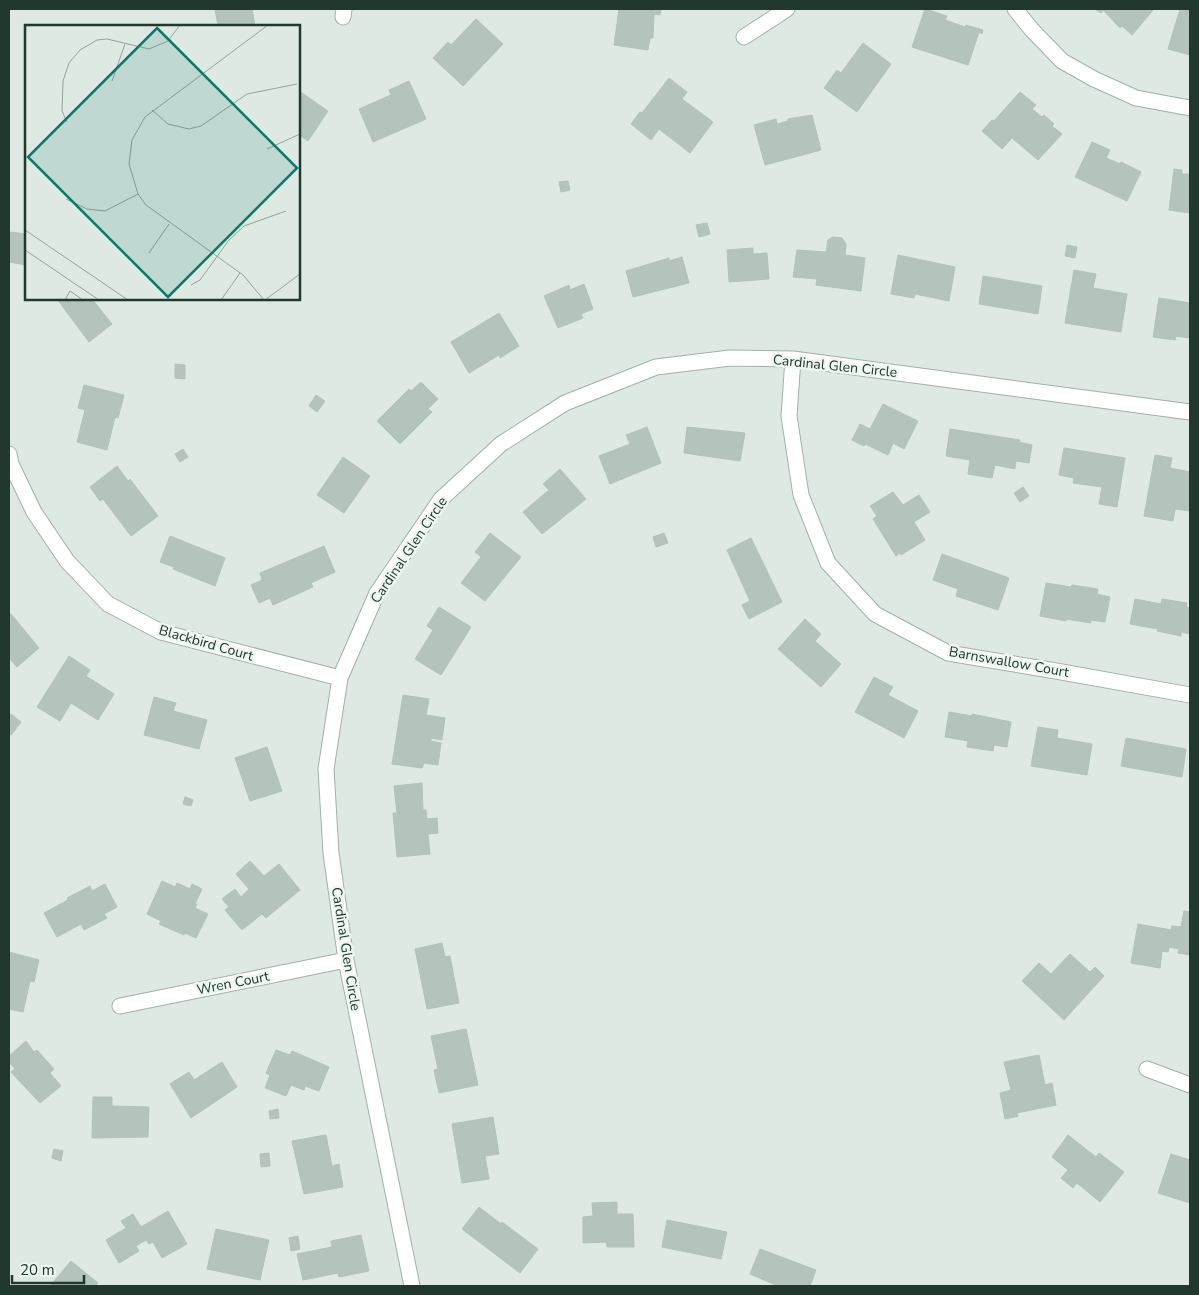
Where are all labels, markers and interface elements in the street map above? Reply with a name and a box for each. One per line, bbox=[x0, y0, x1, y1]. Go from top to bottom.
inset map bbox=[25, 25, 300, 300]
street label: Cardinal Glen Circle bbox=[772, 350, 898, 382]
street label: Cardinal Glen Circle bbox=[366, 493, 452, 607]
street label: Blackbird Court bbox=[157, 620, 256, 666]
street label: Barnswallow Court bbox=[947, 642, 1071, 682]
street label: Cardinal Glen Circle bbox=[327, 886, 365, 1012]
street label: Wren Court bbox=[195, 967, 271, 999]
scale bar bbox=[12, 1252, 85, 1284]
text: 20 m bbox=[20, 1260, 55, 1280]

